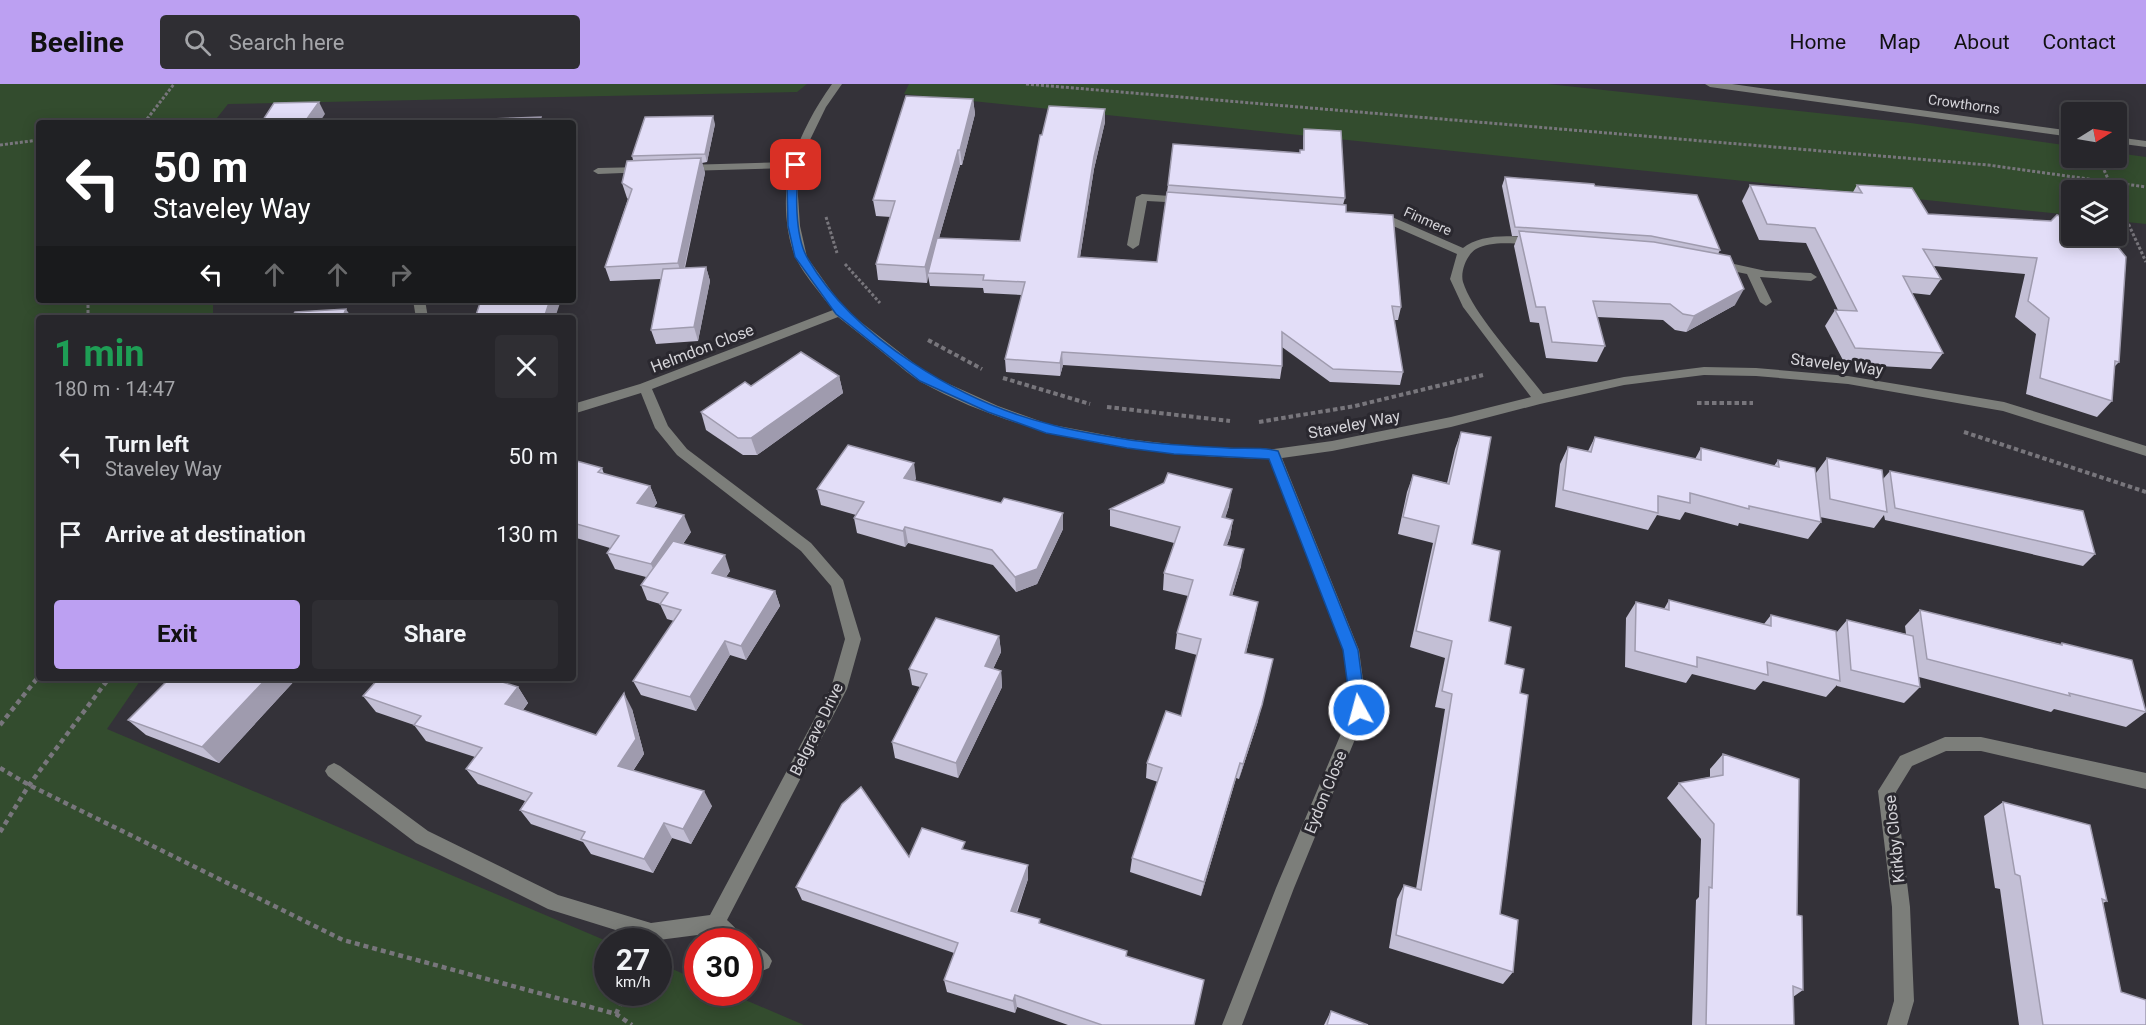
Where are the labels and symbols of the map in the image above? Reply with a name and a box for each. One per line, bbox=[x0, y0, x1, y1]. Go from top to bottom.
street label: Crowthorns bbox=[1927, 91, 2001, 117]
north arrow bbox=[2061, 102, 2127, 168]
pin bbox=[770, 139, 821, 190]
street label: Finmere bbox=[1402, 203, 1454, 239]
street label: Helmdon Close bbox=[648, 320, 756, 377]
street label: Staveley Way bbox=[1789, 349, 1885, 380]
street label: Staveley Way bbox=[1306, 406, 1402, 443]
position arrow bbox=[1327, 678, 1391, 742]
street label: Belgrave Drive bbox=[786, 680, 847, 779]
street label: Eydon Close bbox=[1300, 748, 1351, 836]
street label: Kirkby Close bbox=[1880, 794, 1909, 884]
speed limit sign: 30 bbox=[684, 928, 762, 1006]

